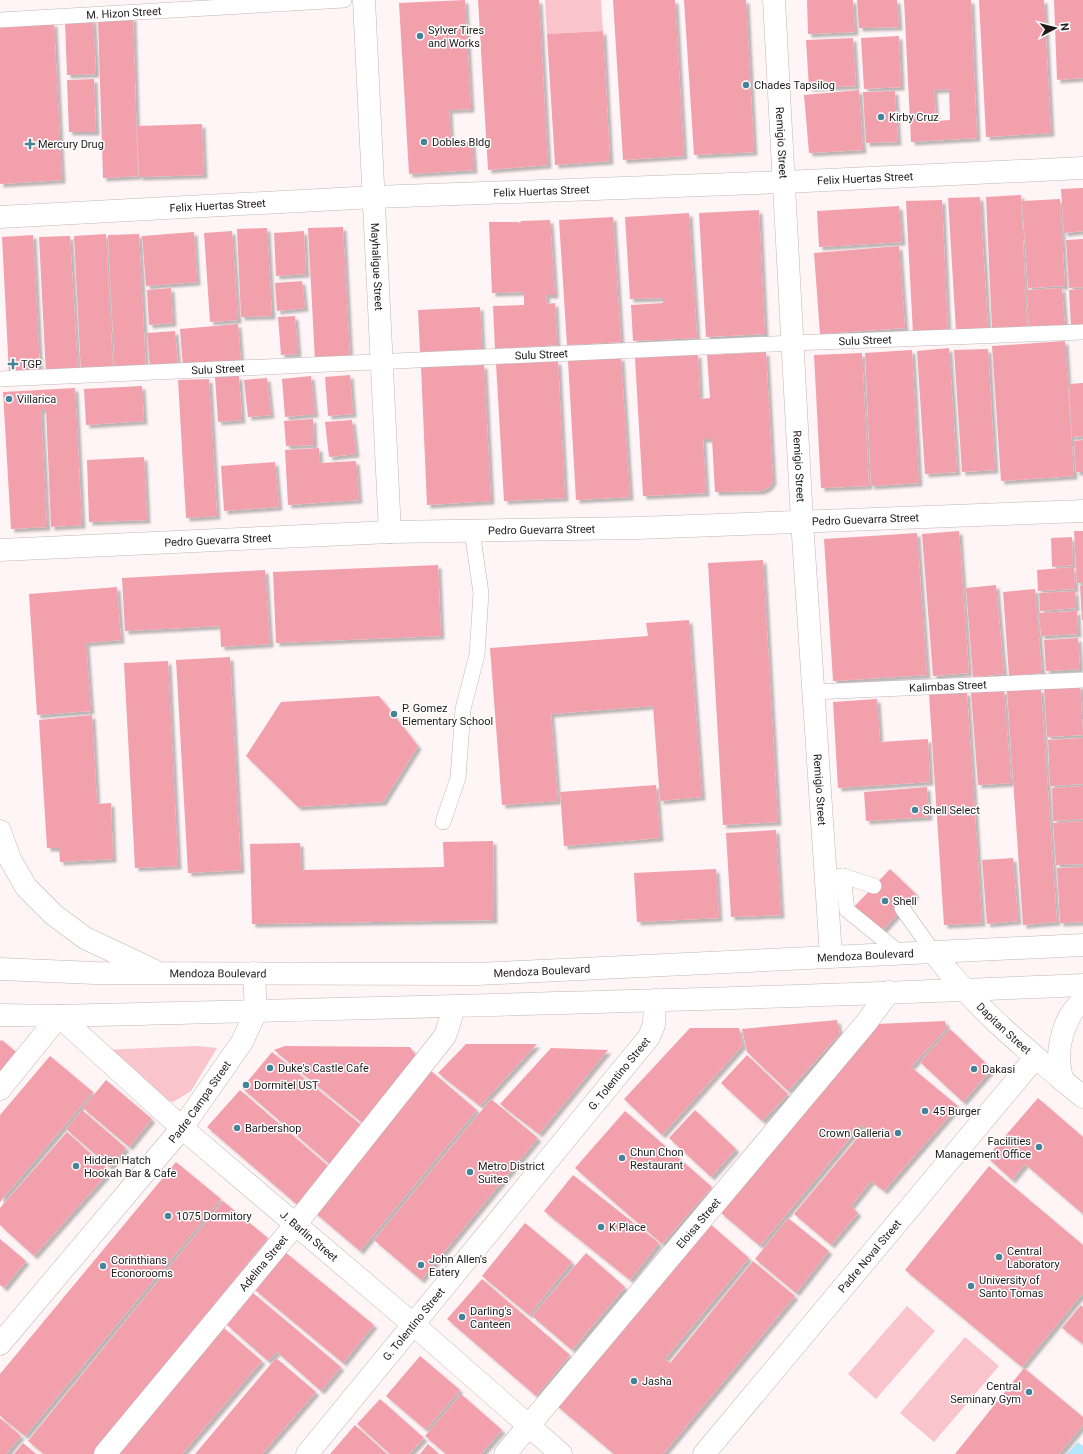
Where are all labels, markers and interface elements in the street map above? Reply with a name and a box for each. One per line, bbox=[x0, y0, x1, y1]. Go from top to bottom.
street label: M. Hizon Street bbox=[86, 5, 162, 22]
north arrow bbox=[1035, 8, 1075, 48]
text: N bbox=[1058, 22, 1071, 32]
place label: Sylver Tires and Works bbox=[428, 24, 484, 50]
marker: Sylver Tires and Works bbox=[415, 31, 425, 41]
place label: Chades Tapsilog bbox=[754, 79, 835, 92]
marker: Chades Tapsilog bbox=[741, 80, 751, 90]
street label: Remigio Street bbox=[773, 107, 790, 179]
place label: Kirby Cruz bbox=[889, 111, 939, 124]
marker: Kirby Cruz bbox=[876, 112, 886, 122]
place label: Dobles Bldg bbox=[432, 136, 491, 149]
marker: Dobles Bldg bbox=[419, 137, 429, 147]
place label: Mercury Drug bbox=[38, 138, 104, 151]
marker: Mercury Drug bbox=[25, 139, 35, 149]
street label: Felix Huertas Street bbox=[817, 170, 914, 187]
street label: Felix Huertas Street bbox=[493, 183, 590, 200]
street label: Felix Huertas Street bbox=[169, 197, 267, 215]
street label: Mayhaligue Street bbox=[368, 222, 385, 311]
street label: Sulu Street bbox=[838, 333, 892, 348]
street label: Sulu Street bbox=[515, 347, 569, 363]
place label: TGP bbox=[21, 358, 42, 371]
marker: TGP bbox=[8, 359, 18, 369]
street label: Sulu Street bbox=[191, 362, 245, 377]
place label: Villarica bbox=[17, 393, 56, 406]
marker: Villarica bbox=[4, 394, 14, 404]
street label: Remigio Street bbox=[790, 430, 807, 503]
street label: Pedro Guevarra Street bbox=[812, 511, 920, 528]
street label: Pedro Guevarra Street bbox=[488, 523, 596, 537]
street label: Pedro Guevarra Street bbox=[164, 531, 272, 549]
street label: Kalimbas Street bbox=[909, 678, 987, 695]
place label: P. Gomez Elementary School bbox=[402, 702, 493, 728]
marker: P. Gomez Elementary School bbox=[389, 709, 399, 719]
street label: Remigio Street bbox=[811, 753, 828, 826]
place label: Shell Select bbox=[923, 804, 980, 817]
marker: Shell Select bbox=[910, 805, 920, 815]
place label: Shell bbox=[893, 895, 917, 908]
marker: Shell bbox=[880, 896, 890, 906]
street label: Mendoza Boulevard bbox=[817, 947, 914, 965]
street label: Mendoza Boulevard bbox=[493, 963, 591, 980]
street label: Mendoza Boulevard bbox=[169, 967, 266, 980]
street label: Dapitan Street bbox=[974, 1000, 1034, 1057]
street label: G. Tolentino Street bbox=[586, 1035, 653, 1113]
street label: Padre Campa Street bbox=[166, 1058, 234, 1146]
place label: Duke's Castle Cafe bbox=[278, 1062, 369, 1075]
marker: Duke's Castle Cafe bbox=[265, 1063, 275, 1073]
place label: Dakasi bbox=[982, 1063, 1015, 1076]
marker: Dakasi bbox=[969, 1064, 979, 1074]
place label: Dormitel UST bbox=[254, 1079, 319, 1092]
marker: Dormitel UST bbox=[241, 1080, 251, 1090]
place label: 45 Burger bbox=[933, 1105, 981, 1118]
marker: 45 Burger bbox=[920, 1106, 930, 1116]
place label: Barbershop bbox=[245, 1122, 302, 1135]
marker: Barbershop bbox=[232, 1123, 242, 1133]
place label: Crown Galleria bbox=[819, 1127, 890, 1140]
marker: Crown Galleria bbox=[893, 1128, 903, 1138]
place label: Facilities Management Office bbox=[935, 1135, 1031, 1161]
marker: Facilities Management Office bbox=[1034, 1142, 1044, 1152]
place label: Chun Chon Restaurant bbox=[630, 1146, 684, 1172]
marker: Chun Chon Restaurant bbox=[617, 1153, 627, 1163]
place label: Hidden Hatch Hookah Bar & Cafe bbox=[84, 1154, 176, 1180]
place label: Metro District Suites bbox=[478, 1160, 545, 1186]
marker: Hidden Hatch Hookah Bar & Cafe bbox=[71, 1161, 81, 1171]
marker: Metro District Suites bbox=[465, 1167, 475, 1177]
street label: Eloisa Street bbox=[674, 1196, 724, 1251]
street label: J. Barlin Street bbox=[277, 1208, 341, 1265]
place label: 1075 Dormitory bbox=[176, 1210, 253, 1223]
marker: 1075 Dormitory bbox=[163, 1211, 173, 1221]
street label: Padre Noval Street bbox=[836, 1217, 904, 1295]
place label: K Place bbox=[609, 1221, 646, 1234]
marker: K Place bbox=[596, 1222, 606, 1232]
street label: Adelina Street bbox=[237, 1233, 291, 1294]
place label: Central Laboratory bbox=[1007, 1245, 1060, 1271]
marker: Central Laboratory bbox=[994, 1252, 1004, 1262]
place label: John Allen's Eatery bbox=[429, 1253, 488, 1279]
place label: Corinthians Econorooms bbox=[111, 1254, 173, 1280]
marker: John Allen's Eatery bbox=[416, 1260, 426, 1270]
marker: Corinthians Econorooms bbox=[98, 1261, 108, 1271]
place label: University of Santo Tomas bbox=[979, 1274, 1044, 1300]
marker: University of Santo Tomas bbox=[966, 1281, 976, 1291]
street label: G. Tolentino Street bbox=[380, 1285, 448, 1363]
place label: Darling's Canteen bbox=[470, 1305, 512, 1331]
marker: Darling's Canteen bbox=[457, 1312, 467, 1322]
place label: Jasha bbox=[642, 1375, 672, 1388]
marker: Jasha bbox=[629, 1376, 639, 1386]
place label: Central Seminary Gym bbox=[950, 1380, 1021, 1406]
marker: Central Seminary Gym bbox=[1024, 1387, 1034, 1397]

